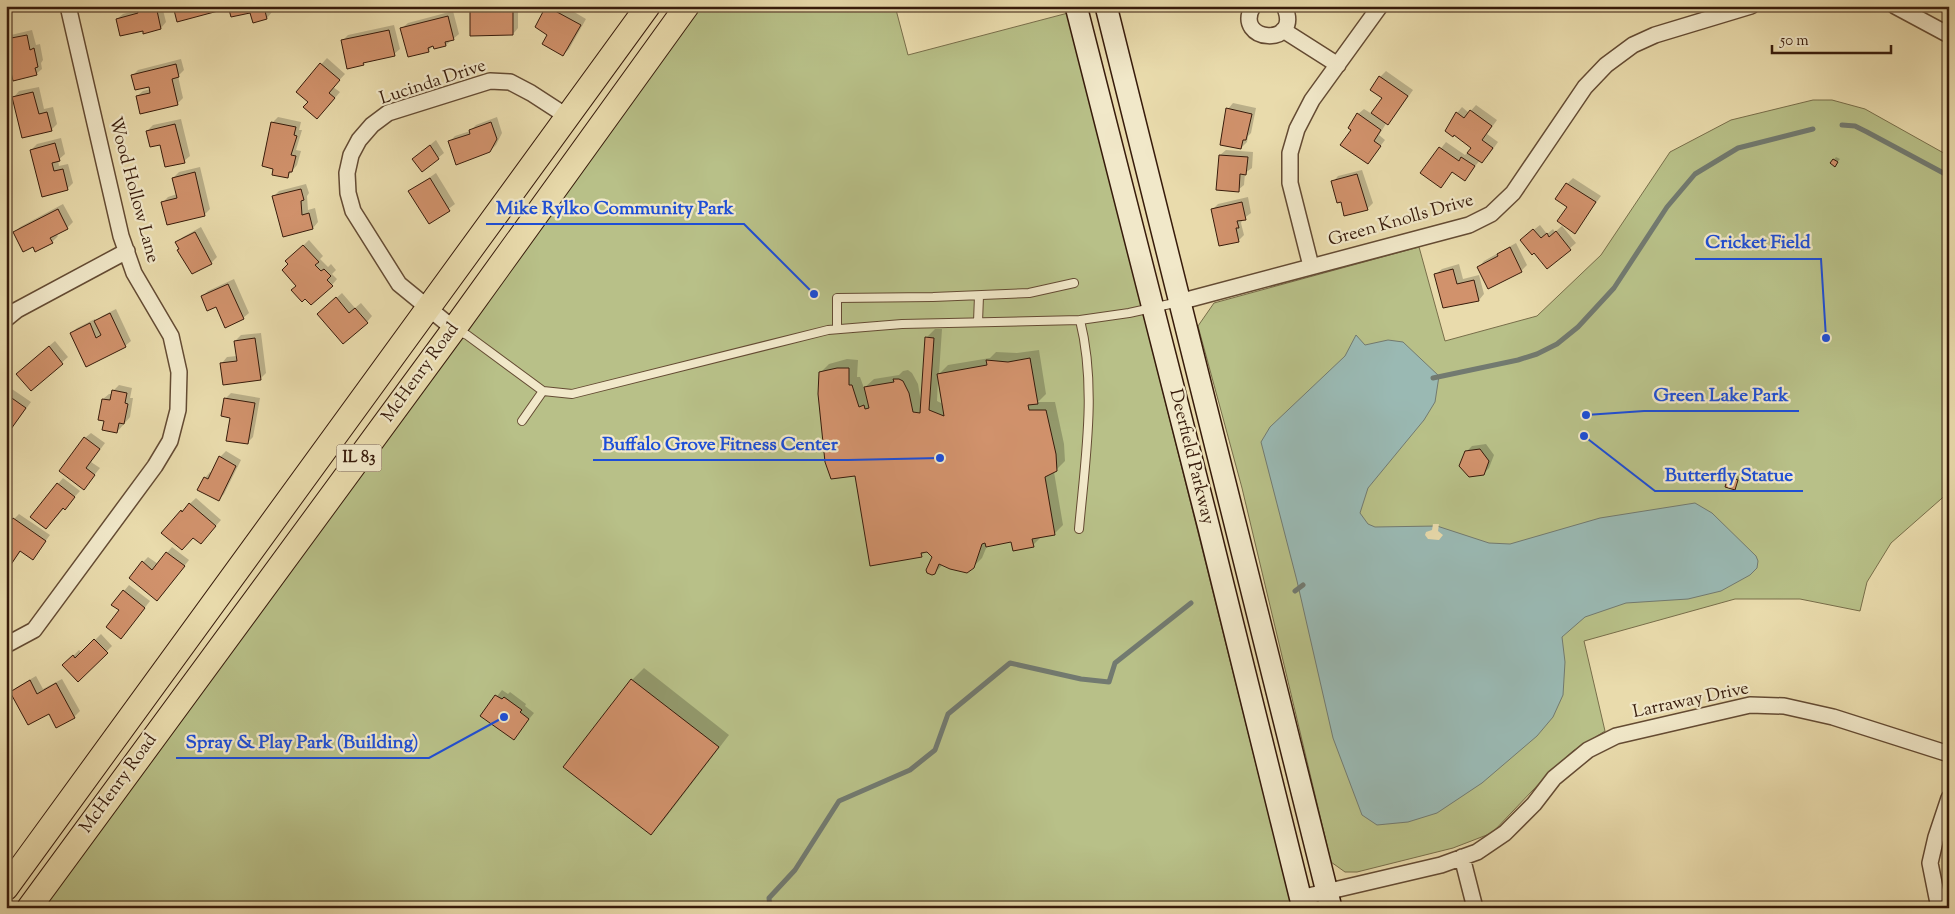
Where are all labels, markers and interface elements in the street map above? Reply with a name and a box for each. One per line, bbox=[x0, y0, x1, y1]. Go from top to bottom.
scale bar bbox=[1772, 22, 1891, 54]
text: 50 m bbox=[1779, 31, 1809, 52]
street label: Lucinda Drive bbox=[376, 54, 490, 112]
street label: Wood Hollow Lane bbox=[101, 114, 165, 266]
street label: Green Knolls Drive bbox=[1325, 188, 1477, 254]
callout: Mike Rylko Community Park bbox=[486, 190, 744, 224]
text: Mike Rylko Community Park bbox=[496, 196, 735, 223]
callout: Cricket Field bbox=[1695, 225, 1821, 259]
text: Cricket Field bbox=[1705, 230, 1811, 257]
street label: McHenry Road bbox=[376, 318, 466, 428]
callout: Green Lake Park bbox=[1644, 377, 1799, 411]
text: Green Lake Park bbox=[1653, 383, 1789, 410]
street label: Deerfield Parkway bbox=[1162, 386, 1220, 528]
callout: Buffalo Grove Fitness Center bbox=[593, 426, 848, 460]
text: Buffalo Grove Fitness Center bbox=[602, 432, 839, 459]
road number: IL 83 bbox=[336, 444, 382, 472]
callout: Butterfly Statue bbox=[1655, 457, 1803, 491]
text: Butterfly Statue bbox=[1665, 463, 1793, 490]
street label: Larraway Drive bbox=[1631, 676, 1751, 726]
callout: Spray & Play Park (Building) bbox=[176, 724, 429, 758]
street label: McHenry Road bbox=[74, 729, 164, 839]
text: Spray & Play Park (Building) bbox=[185, 730, 419, 757]

